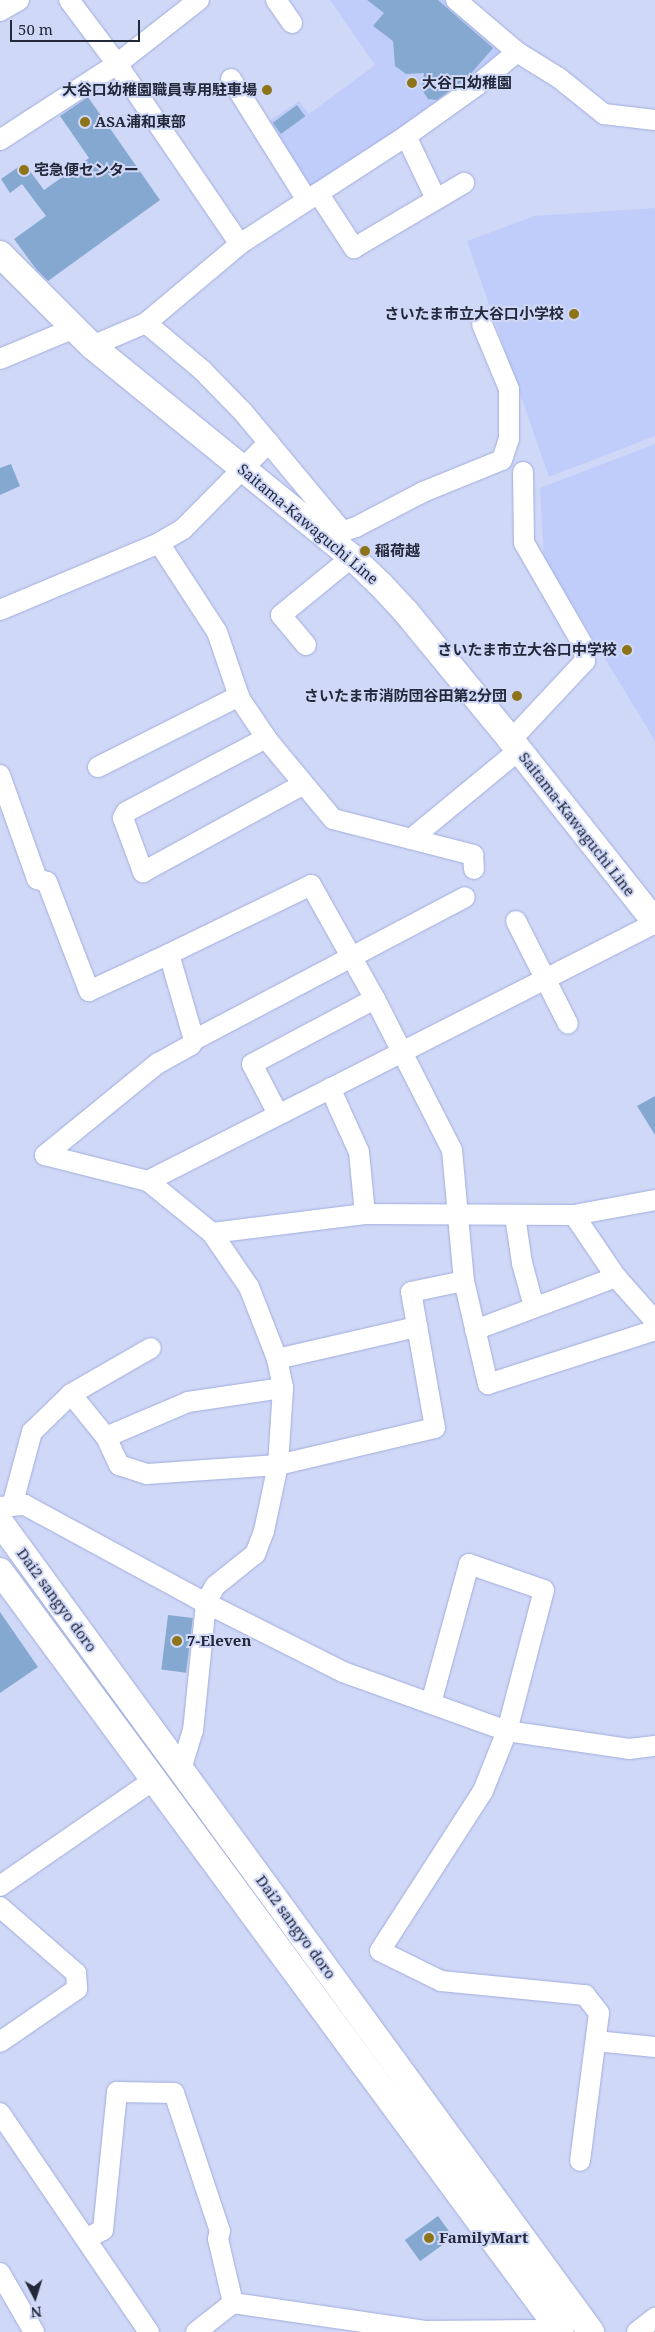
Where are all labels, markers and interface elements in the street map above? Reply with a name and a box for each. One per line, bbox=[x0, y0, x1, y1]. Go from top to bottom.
scale bar bbox=[12, 10, 142, 42]
text: 50 m bbox=[18, 19, 53, 39]
place label: 大谷口幼稚園 bbox=[422, 74, 512, 92]
marker: 大谷口幼稚園 bbox=[406, 77, 418, 89]
place label: 大谷口幼稚園職員専用駐車場 bbox=[62, 81, 257, 99]
marker: 大谷口幼稚園職員専用駐車場 bbox=[261, 84, 273, 96]
place label: ASA浦和東部 bbox=[95, 113, 186, 131]
marker: ASA浦和東部 bbox=[79, 116, 91, 128]
place label: 宅急便センター bbox=[34, 161, 139, 179]
marker: 宅急便センター bbox=[18, 164, 30, 176]
place label: さいたま市立大谷口小学校 bbox=[384, 305, 564, 323]
marker: さいたま市立大谷口小学校 bbox=[568, 308, 580, 320]
street label: Saitama-Kawaguchi Line bbox=[234, 460, 382, 588]
place label: 稲荷越 bbox=[375, 542, 420, 560]
marker: 稲荷越 bbox=[359, 545, 371, 557]
place label: さいたま市立大谷口中学校 bbox=[437, 641, 617, 659]
marker: さいたま市立大谷口中学校 bbox=[621, 644, 633, 656]
place label: さいたま市消防団谷田第2分団 bbox=[304, 687, 507, 705]
marker: さいたま市消防団谷田第2分団 bbox=[511, 690, 523, 702]
street label: Saitama-Kawaguchi Line bbox=[515, 748, 639, 900]
street label: Dai2 sangyo doro bbox=[13, 1545, 101, 1655]
place label: 7-Eleven bbox=[187, 1632, 251, 1650]
marker: 7-Eleven bbox=[171, 1635, 183, 1647]
street label: Dai2 sangyo doro bbox=[252, 1872, 340, 1982]
place label: FamilyMart bbox=[439, 2229, 528, 2247]
marker: FamilyMart bbox=[423, 2232, 435, 2244]
north arrow bbox=[10, 2272, 60, 2322]
text: N bbox=[30, 2302, 43, 2322]

